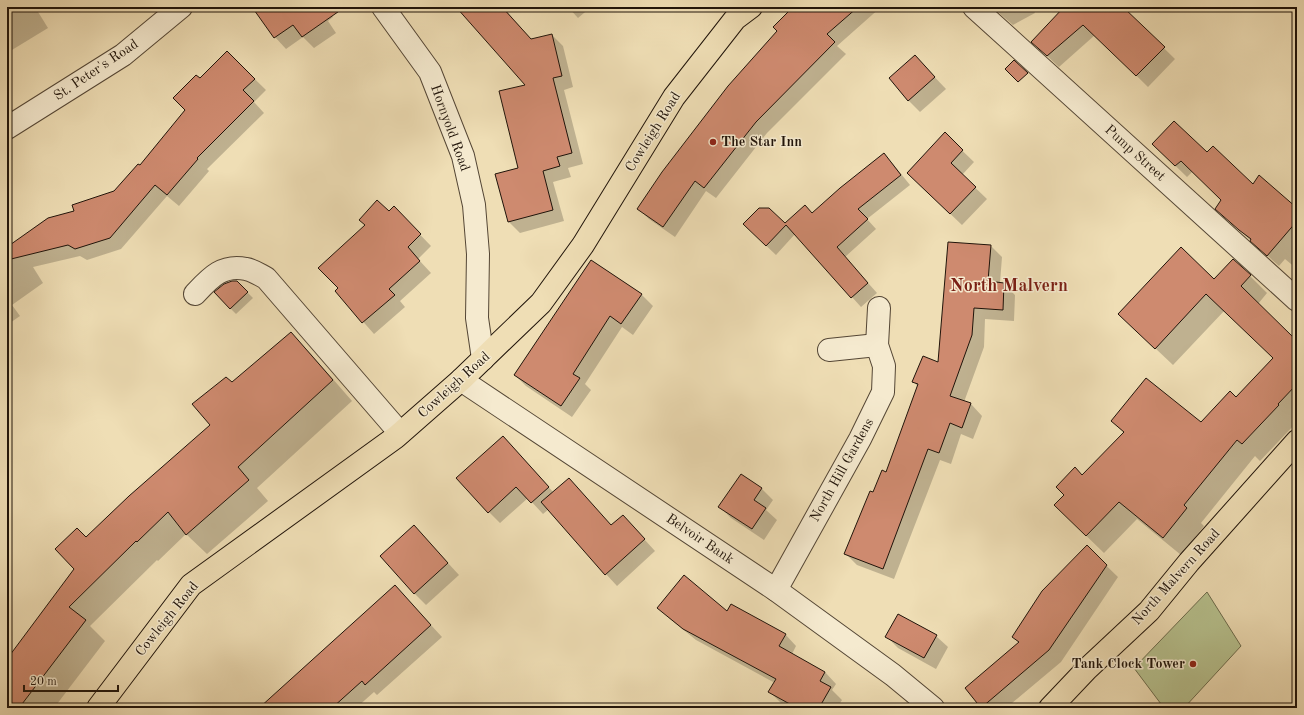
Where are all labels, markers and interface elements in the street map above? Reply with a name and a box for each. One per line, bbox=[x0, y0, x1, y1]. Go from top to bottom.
street label: St. Peter's Road bbox=[51, 37, 141, 103]
street label: Hornyold Road bbox=[428, 83, 472, 173]
street label: Cowleigh Road bbox=[623, 90, 683, 174]
street label: Pump Street bbox=[1102, 122, 1168, 184]
place label: The Star Inn bbox=[721, 135, 802, 149]
marker: The Star Inn bbox=[708, 137, 718, 147]
district label: North Malvern bbox=[950, 277, 1068, 295]
street label: Cowleigh Road bbox=[415, 349, 493, 421]
street label: North Hill Gardens bbox=[808, 416, 876, 524]
street label: Belvoir Bank bbox=[664, 511, 736, 567]
street label: North Malvern Road bbox=[1129, 526, 1223, 628]
street label: Cowleigh Road bbox=[133, 579, 201, 659]
place label: Tank Clock Tower bbox=[1071, 657, 1185, 671]
marker: Tank Clock Tower bbox=[1188, 659, 1198, 669]
scale bar bbox=[24, 667, 118, 693]
text: 20 m bbox=[30, 676, 57, 688]

